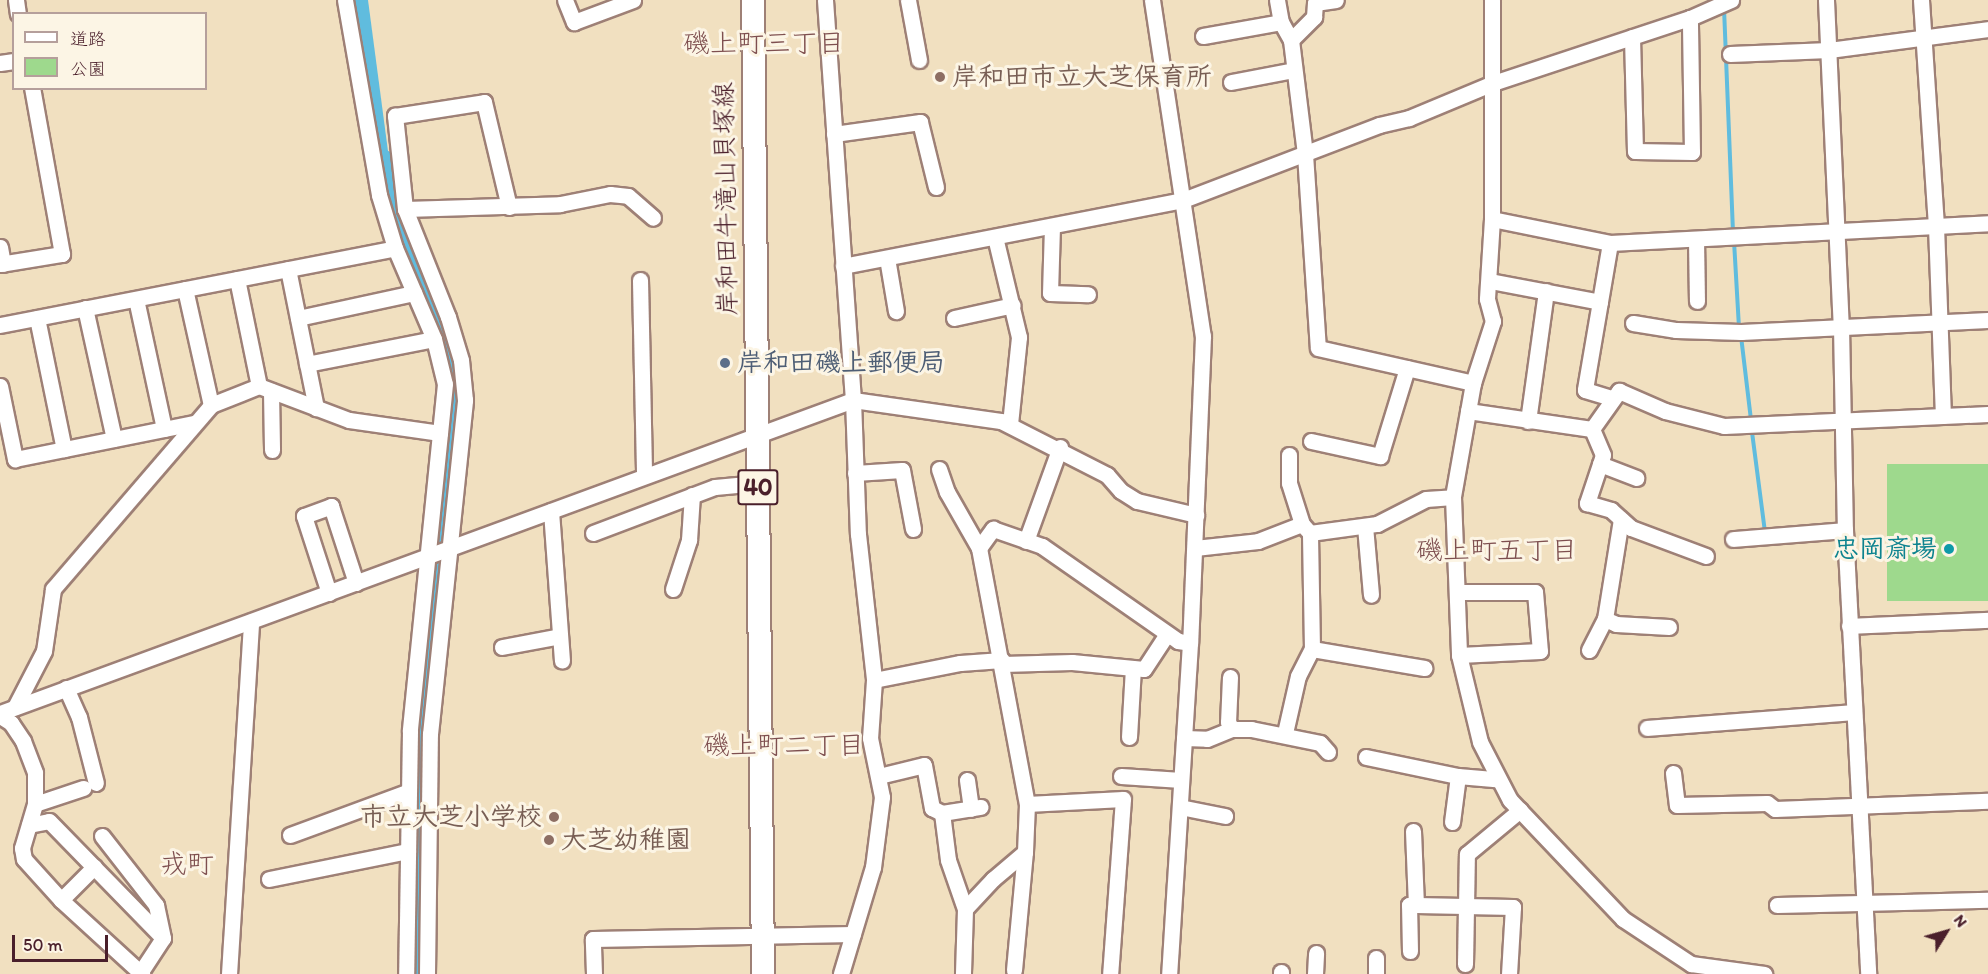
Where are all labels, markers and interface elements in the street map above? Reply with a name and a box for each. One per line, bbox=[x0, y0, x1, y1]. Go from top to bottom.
legend bbox=[12, 12, 207, 90]
district label: 磯上町三丁目 bbox=[683, 27, 845, 59]
text: 道路 bbox=[70, 28, 106, 50]
text: 公園 bbox=[70, 58, 106, 80]
place label: 岸和田市立大芝保育所 bbox=[952, 61, 1212, 93]
marker: 岸和田市立大芝保育所 bbox=[933, 70, 947, 84]
street label: 岸和田牛滝山貝塚線 bbox=[708, 82, 744, 316]
place label: 岸和田磯上郵便局 bbox=[737, 347, 945, 379]
marker: 岸和田磯上郵便局 bbox=[718, 356, 732, 370]
road number: 40 bbox=[737, 466, 779, 508]
place label: 忠岡斎場 bbox=[1833, 533, 1937, 565]
district label: 磯上町五丁目 bbox=[1416, 534, 1578, 566]
marker: 忠岡斎場 bbox=[1942, 542, 1956, 556]
district label: 磯上町二丁目 bbox=[703, 729, 865, 761]
place label: 市立大芝小学校 bbox=[360, 801, 542, 833]
marker: 市立大芝小学校 bbox=[547, 810, 561, 824]
place label: 大芝幼稚園 bbox=[561, 824, 691, 856]
marker: 大芝幼稚園 bbox=[542, 833, 556, 847]
district label: 戎町 bbox=[160, 848, 214, 880]
north arrow bbox=[1916, 902, 1976, 962]
text: N bbox=[1950, 911, 1972, 931]
scale bar bbox=[15, 923, 111, 961]
text: 50 m bbox=[23, 934, 63, 956]

